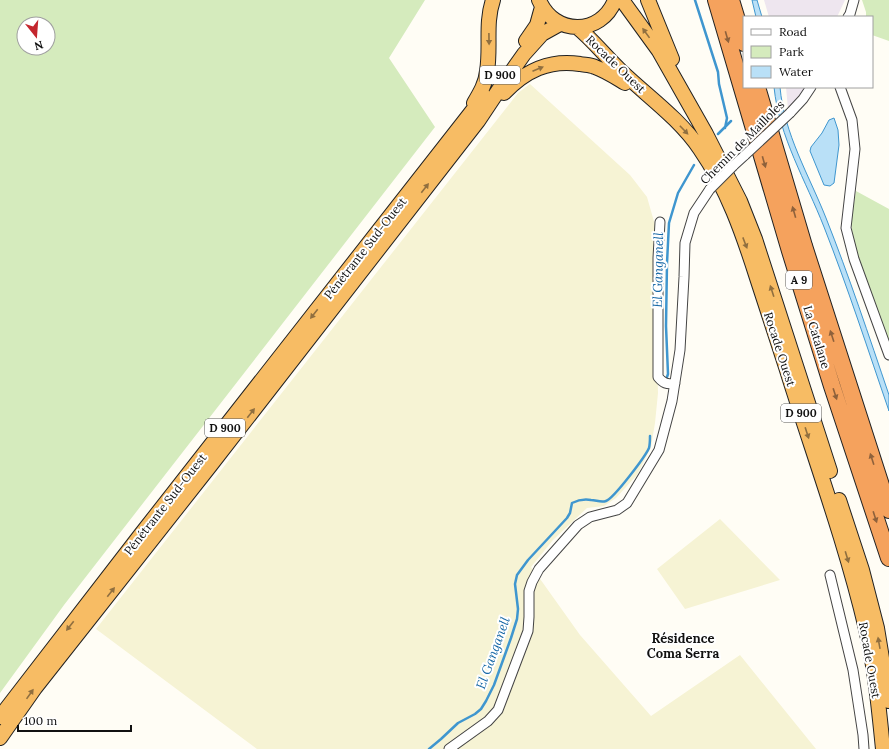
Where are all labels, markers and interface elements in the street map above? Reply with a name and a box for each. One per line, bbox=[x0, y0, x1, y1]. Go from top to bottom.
north arrow bbox=[16, 16, 56, 56]
legend bbox=[743, 16, 873, 88]
text: Road bbox=[779, 24, 807, 39]
one-way arrow bbox=[642, 27, 650, 38]
street label: Rocade Ouest bbox=[583, 32, 649, 96]
one-way arrow bbox=[724, 32, 730, 44]
one-way arrow bbox=[486, 33, 492, 46]
text: N bbox=[32, 38, 45, 54]
text: Park bbox=[779, 44, 805, 59]
text: Water bbox=[779, 64, 814, 79]
road number: D 900 bbox=[480, 66, 520, 84]
one-way arrow bbox=[533, 66, 544, 72]
street label: Chemin de Mailloles bbox=[697, 96, 788, 187]
one-way arrow bbox=[679, 125, 689, 135]
one-way arrow bbox=[761, 156, 767, 168]
one-way arrow bbox=[421, 183, 430, 194]
street label: Pénétrante Sud-Ouest bbox=[321, 194, 410, 302]
one-way arrow bbox=[791, 205, 797, 217]
water label: El Ganganell bbox=[649, 232, 667, 308]
one-way arrow bbox=[743, 237, 749, 249]
road number: A 9 bbox=[786, 271, 812, 289]
one-way arrow bbox=[769, 284, 775, 296]
street label: La Catalane bbox=[800, 304, 834, 371]
one-way arrow bbox=[309, 308, 318, 319]
street label: Rocade Ouest bbox=[761, 310, 799, 388]
one-way arrow bbox=[829, 329, 835, 341]
one-way arrow bbox=[832, 388, 838, 400]
road number: D 900 bbox=[781, 404, 821, 422]
one-way arrow bbox=[247, 407, 255, 418]
road number: D 900 bbox=[205, 419, 245, 437]
one-way arrow bbox=[805, 427, 811, 439]
street label: Pénétrante Sud-Ouest bbox=[121, 450, 210, 558]
one-way arrow bbox=[869, 453, 875, 465]
one-way arrow bbox=[872, 511, 878, 523]
one-way arrow bbox=[844, 551, 850, 563]
one-way arrow bbox=[106, 587, 115, 598]
water label: El Ganganell bbox=[472, 614, 514, 691]
one-way arrow bbox=[66, 621, 74, 632]
street label: Rocade Ouest bbox=[856, 621, 884, 700]
district label: Résidence Coma Serra bbox=[647, 630, 719, 662]
one-way arrow bbox=[876, 636, 882, 649]
one-way arrow bbox=[26, 689, 34, 700]
scale bar bbox=[18, 707, 131, 733]
text: 100 m bbox=[24, 713, 57, 728]

